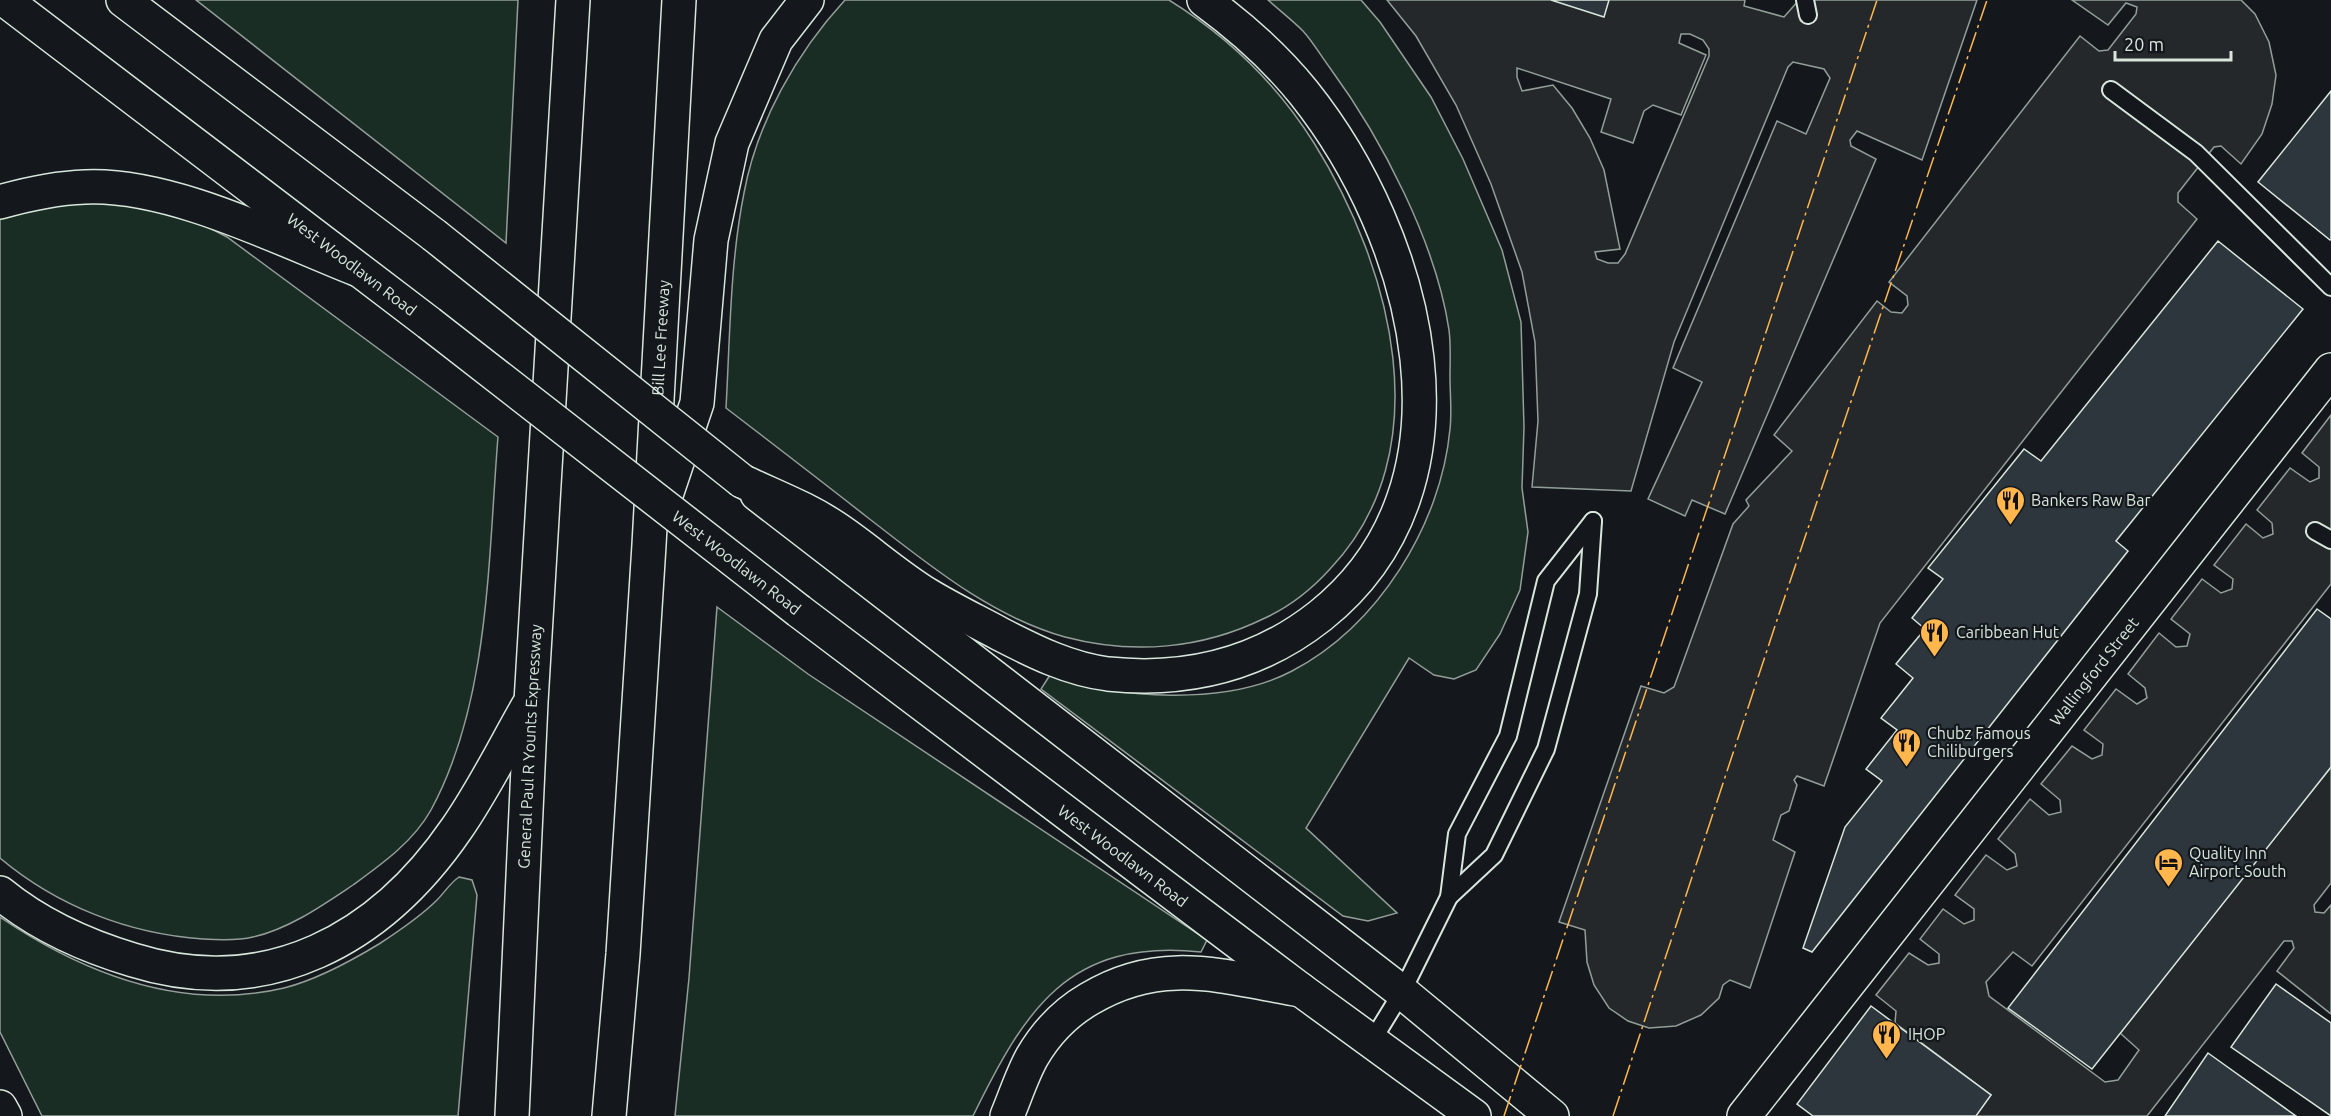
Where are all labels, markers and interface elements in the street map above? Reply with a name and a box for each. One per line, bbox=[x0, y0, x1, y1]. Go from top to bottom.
scale bar bbox=[2115, 24, 2230, 62]
text: 20 m bbox=[2124, 34, 2164, 54]
street label: West Woodlawn Road bbox=[284, 209, 420, 319]
street label: Bill Lee Freeway bbox=[648, 279, 673, 396]
restaurant icon: Bankers Raw Bar bbox=[1994, 484, 2026, 526]
place label: Bankers Raw Bar bbox=[2031, 491, 2151, 509]
street label: West Woodlawn Road bbox=[669, 507, 804, 618]
street label: Wallingford Street bbox=[2046, 613, 2143, 729]
restaurant icon: Caribbean Hut bbox=[1919, 616, 1951, 658]
street label: General Paul R Younts Expressway bbox=[514, 623, 545, 869]
place label: Caribbean Hut bbox=[1956, 623, 2060, 641]
place label: Chubz Famous Chiliburgers bbox=[1927, 724, 2031, 760]
restaurant icon: Chubz Famous Chiliburgers bbox=[1890, 726, 1922, 768]
street label: West Woodlawn Road bbox=[1055, 801, 1191, 910]
place label: Quality Inn Airport South bbox=[2189, 844, 2286, 880]
hotel icon: Quality Inn Airport South bbox=[2152, 846, 2184, 888]
restaurant icon: IHOP bbox=[1871, 1018, 1903, 1060]
place label: IHOP bbox=[1908, 1025, 1945, 1043]

